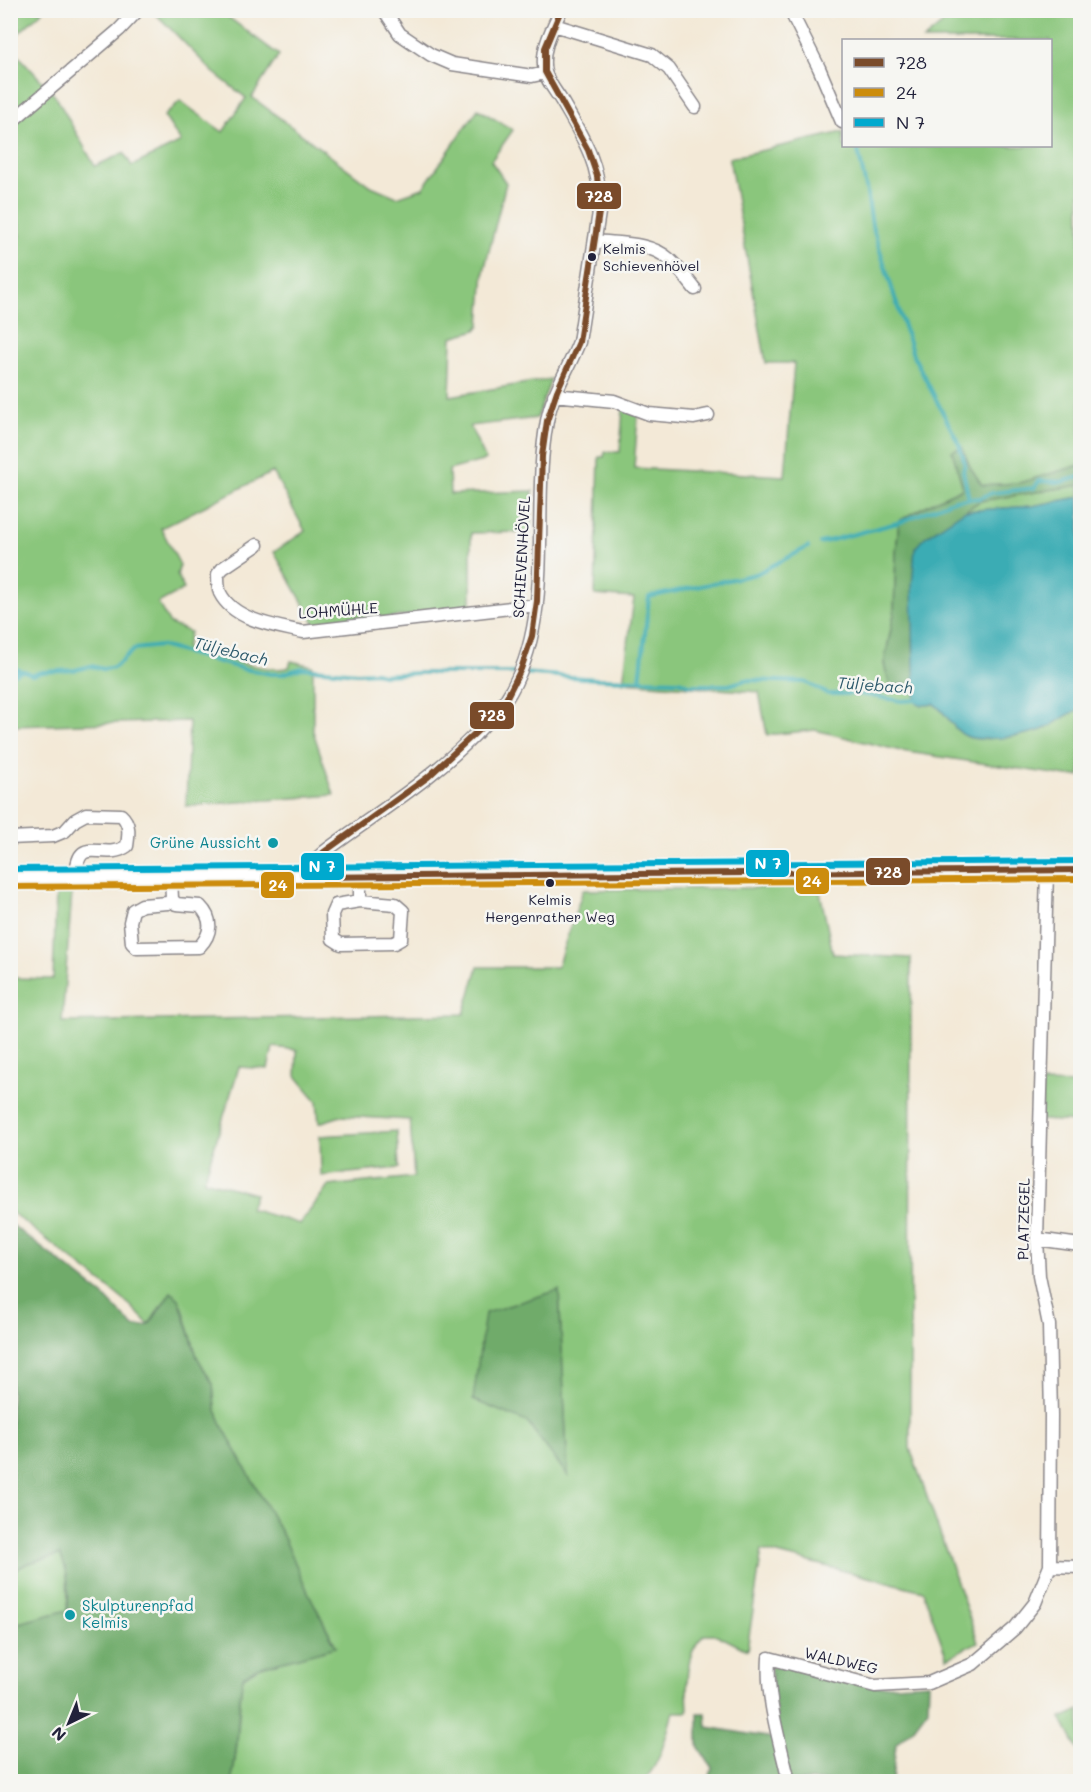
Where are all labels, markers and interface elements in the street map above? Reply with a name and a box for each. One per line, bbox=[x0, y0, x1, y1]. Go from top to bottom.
legend bbox=[842, 39, 1052, 147]
text: 728 bbox=[896, 50, 927, 74]
text: 24 bbox=[896, 80, 917, 104]
text: N 7 bbox=[896, 110, 925, 134]
line badge: 728 bbox=[576, 182, 622, 210]
text: 728 bbox=[585, 185, 613, 206]
place label: Kelmis Schievenhövel bbox=[603, 239, 700, 275]
marker: Kelmis Schievenhövel bbox=[586, 251, 598, 263]
street label: SCHIEVENHÖVEL bbox=[508, 495, 534, 619]
street label: LOHMÜHLE bbox=[298, 597, 379, 623]
water label: Tüljebach bbox=[192, 631, 270, 670]
water label: Tüljebach bbox=[837, 671, 913, 698]
line badge: 728 bbox=[469, 701, 515, 730]
text: 728 bbox=[478, 704, 506, 725]
place label: Grüne Aussicht bbox=[150, 832, 261, 852]
marker: Grüne Aussicht bbox=[266, 836, 280, 850]
line badge: N 7 bbox=[745, 849, 790, 878]
line badge: N 7 bbox=[300, 852, 345, 881]
text: N 7 bbox=[755, 852, 781, 873]
text: N 7 bbox=[309, 855, 335, 876]
line badge: 728 bbox=[865, 857, 911, 886]
text: 728 bbox=[874, 861, 902, 882]
line badge: 24 bbox=[795, 867, 830, 895]
text: 24 bbox=[802, 870, 822, 891]
line badge: 24 bbox=[260, 871, 295, 899]
text: 24 bbox=[268, 874, 288, 895]
marker: Kelmis Hergenrather Weg bbox=[544, 877, 556, 889]
place label: Kelmis Hergenrather Weg bbox=[485, 890, 615, 926]
street label: PLATZEGEL bbox=[1012, 1178, 1034, 1260]
place label: Skulpturenpfad Kelmis bbox=[82, 1595, 194, 1632]
marker: Skulpturenpfad Kelmis bbox=[63, 1608, 77, 1622]
street label: WALDWEG bbox=[803, 1642, 880, 1678]
north arrow bbox=[39, 1693, 99, 1753]
text: N bbox=[47, 1723, 70, 1746]

